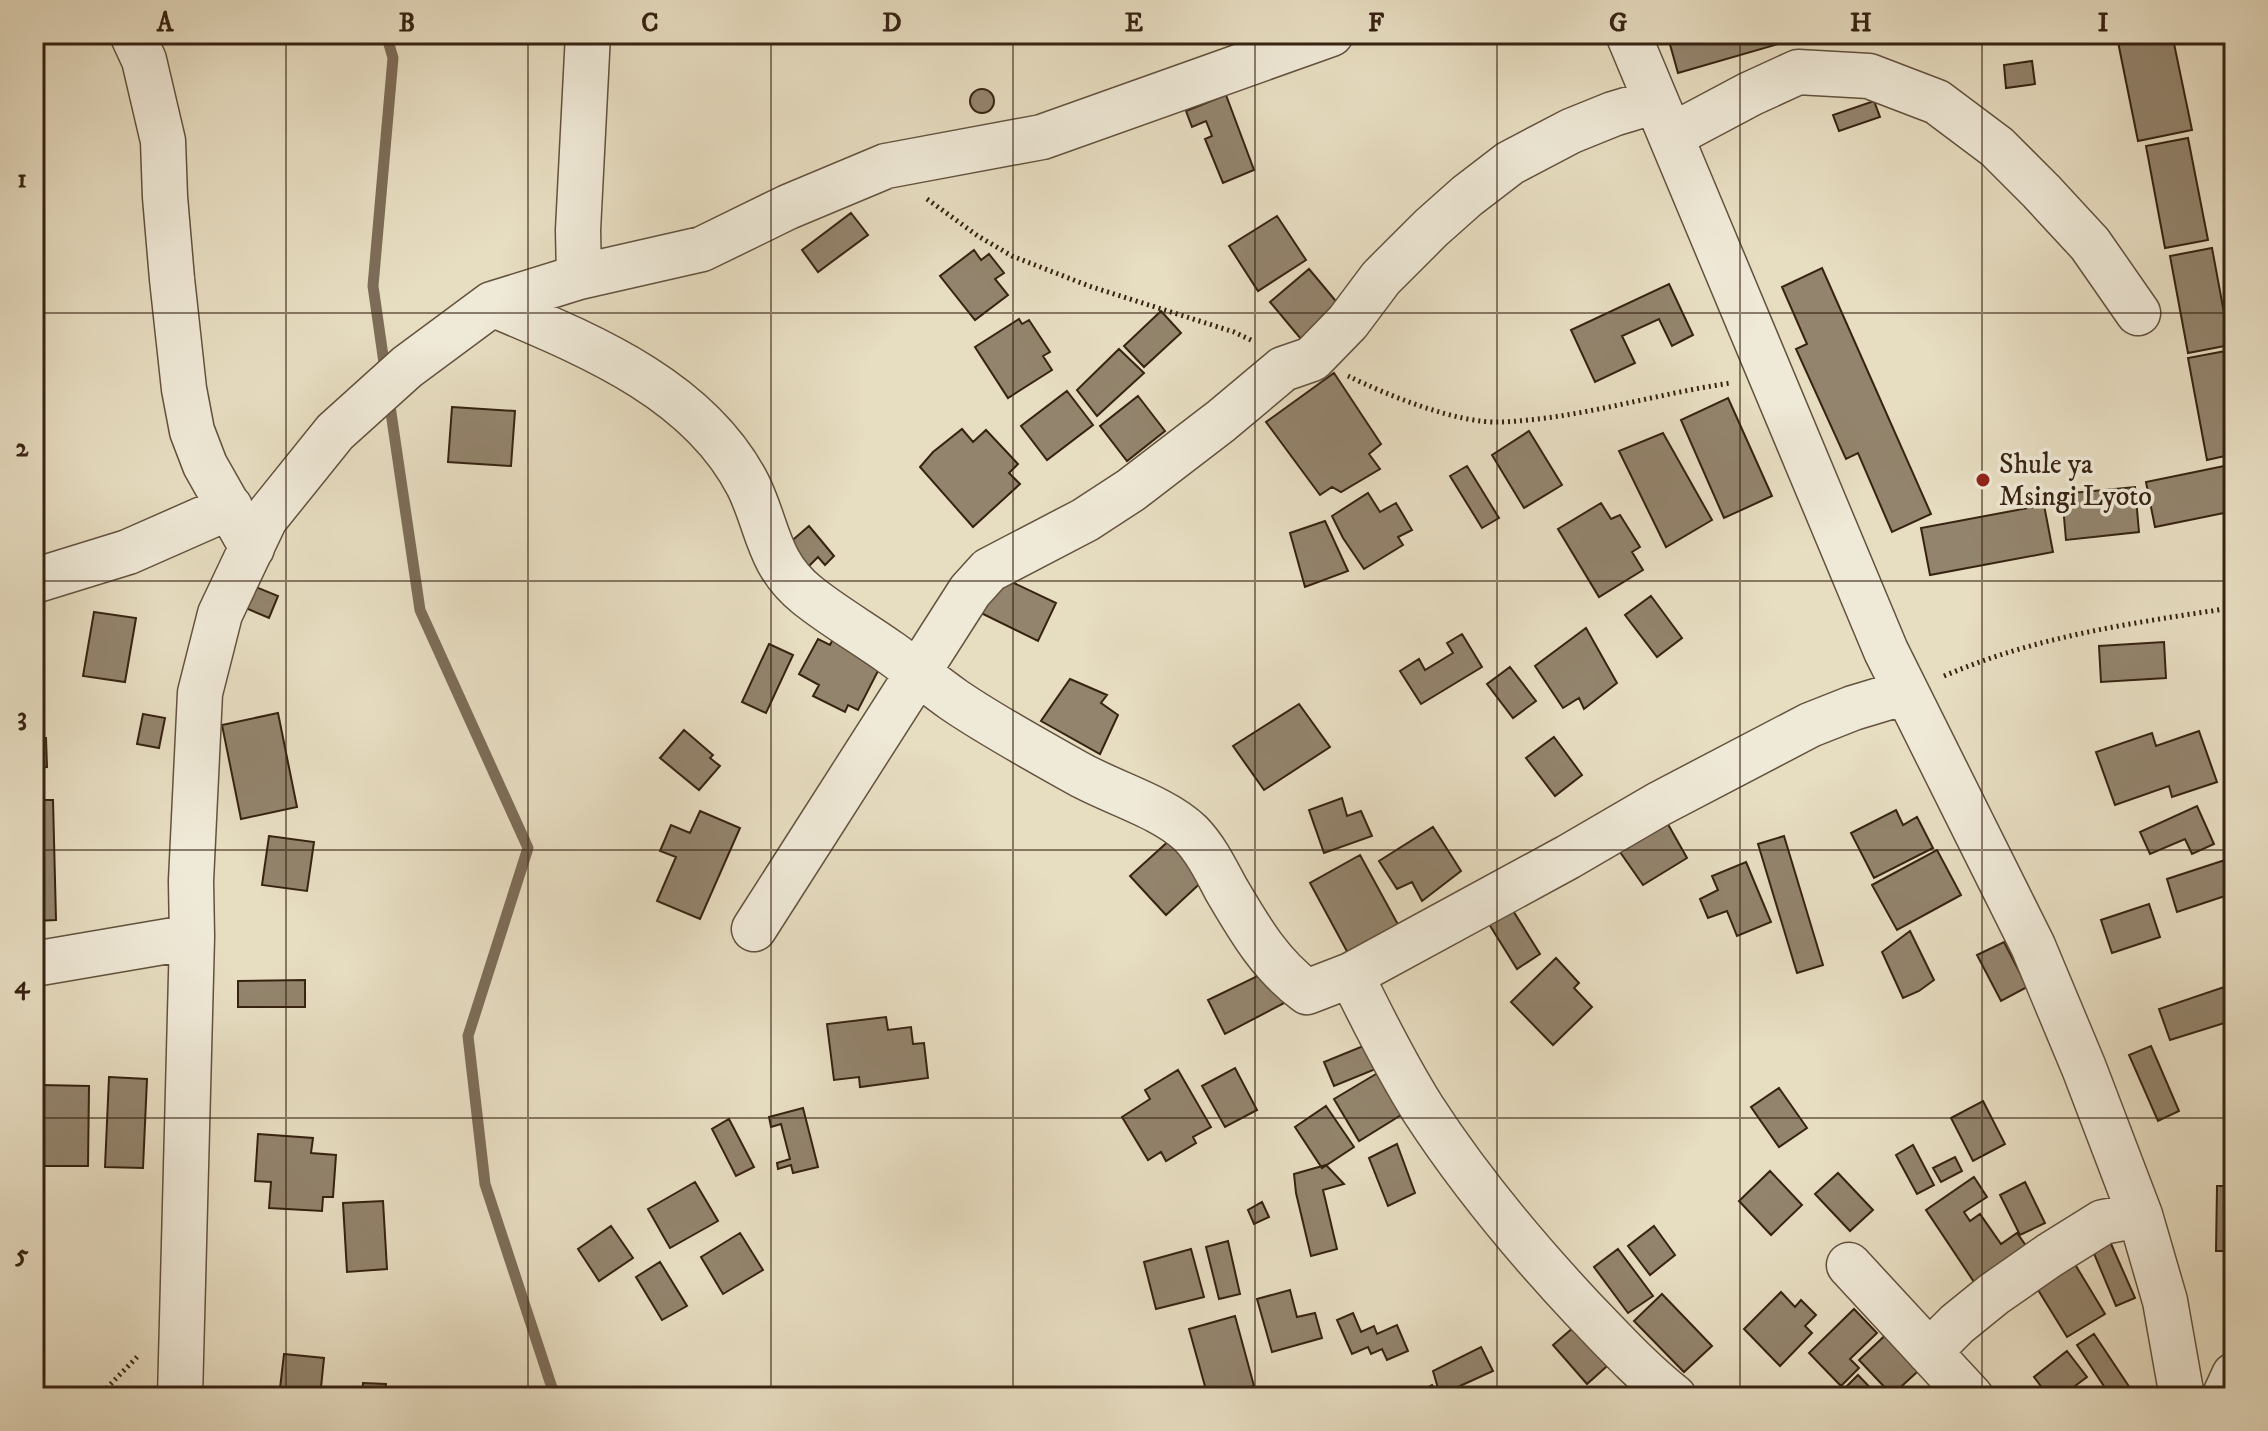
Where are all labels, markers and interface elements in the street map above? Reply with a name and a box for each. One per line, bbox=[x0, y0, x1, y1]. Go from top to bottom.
text: A bbox=[156, 7, 175, 40]
text: B bbox=[399, 7, 415, 40]
text: C bbox=[641, 7, 659, 40]
text: D bbox=[882, 7, 902, 40]
text: E bbox=[1125, 7, 1143, 40]
text: F bbox=[1368, 7, 1385, 40]
text: G bbox=[1609, 7, 1627, 40]
text: H bbox=[1850, 7, 1872, 40]
text: I bbox=[2098, 7, 2109, 40]
text: 1 bbox=[17, 163, 27, 196]
text: 2 bbox=[16, 432, 30, 465]
place label: Shule ya Msingi Lyoto bbox=[1999, 447, 2152, 514]
marker: Shule ya Msingi Lyoto bbox=[1974, 471, 1992, 489]
text: 3 bbox=[17, 701, 27, 734]
text: 4 bbox=[15, 969, 31, 1002]
text: 5 bbox=[15, 1238, 29, 1271]

